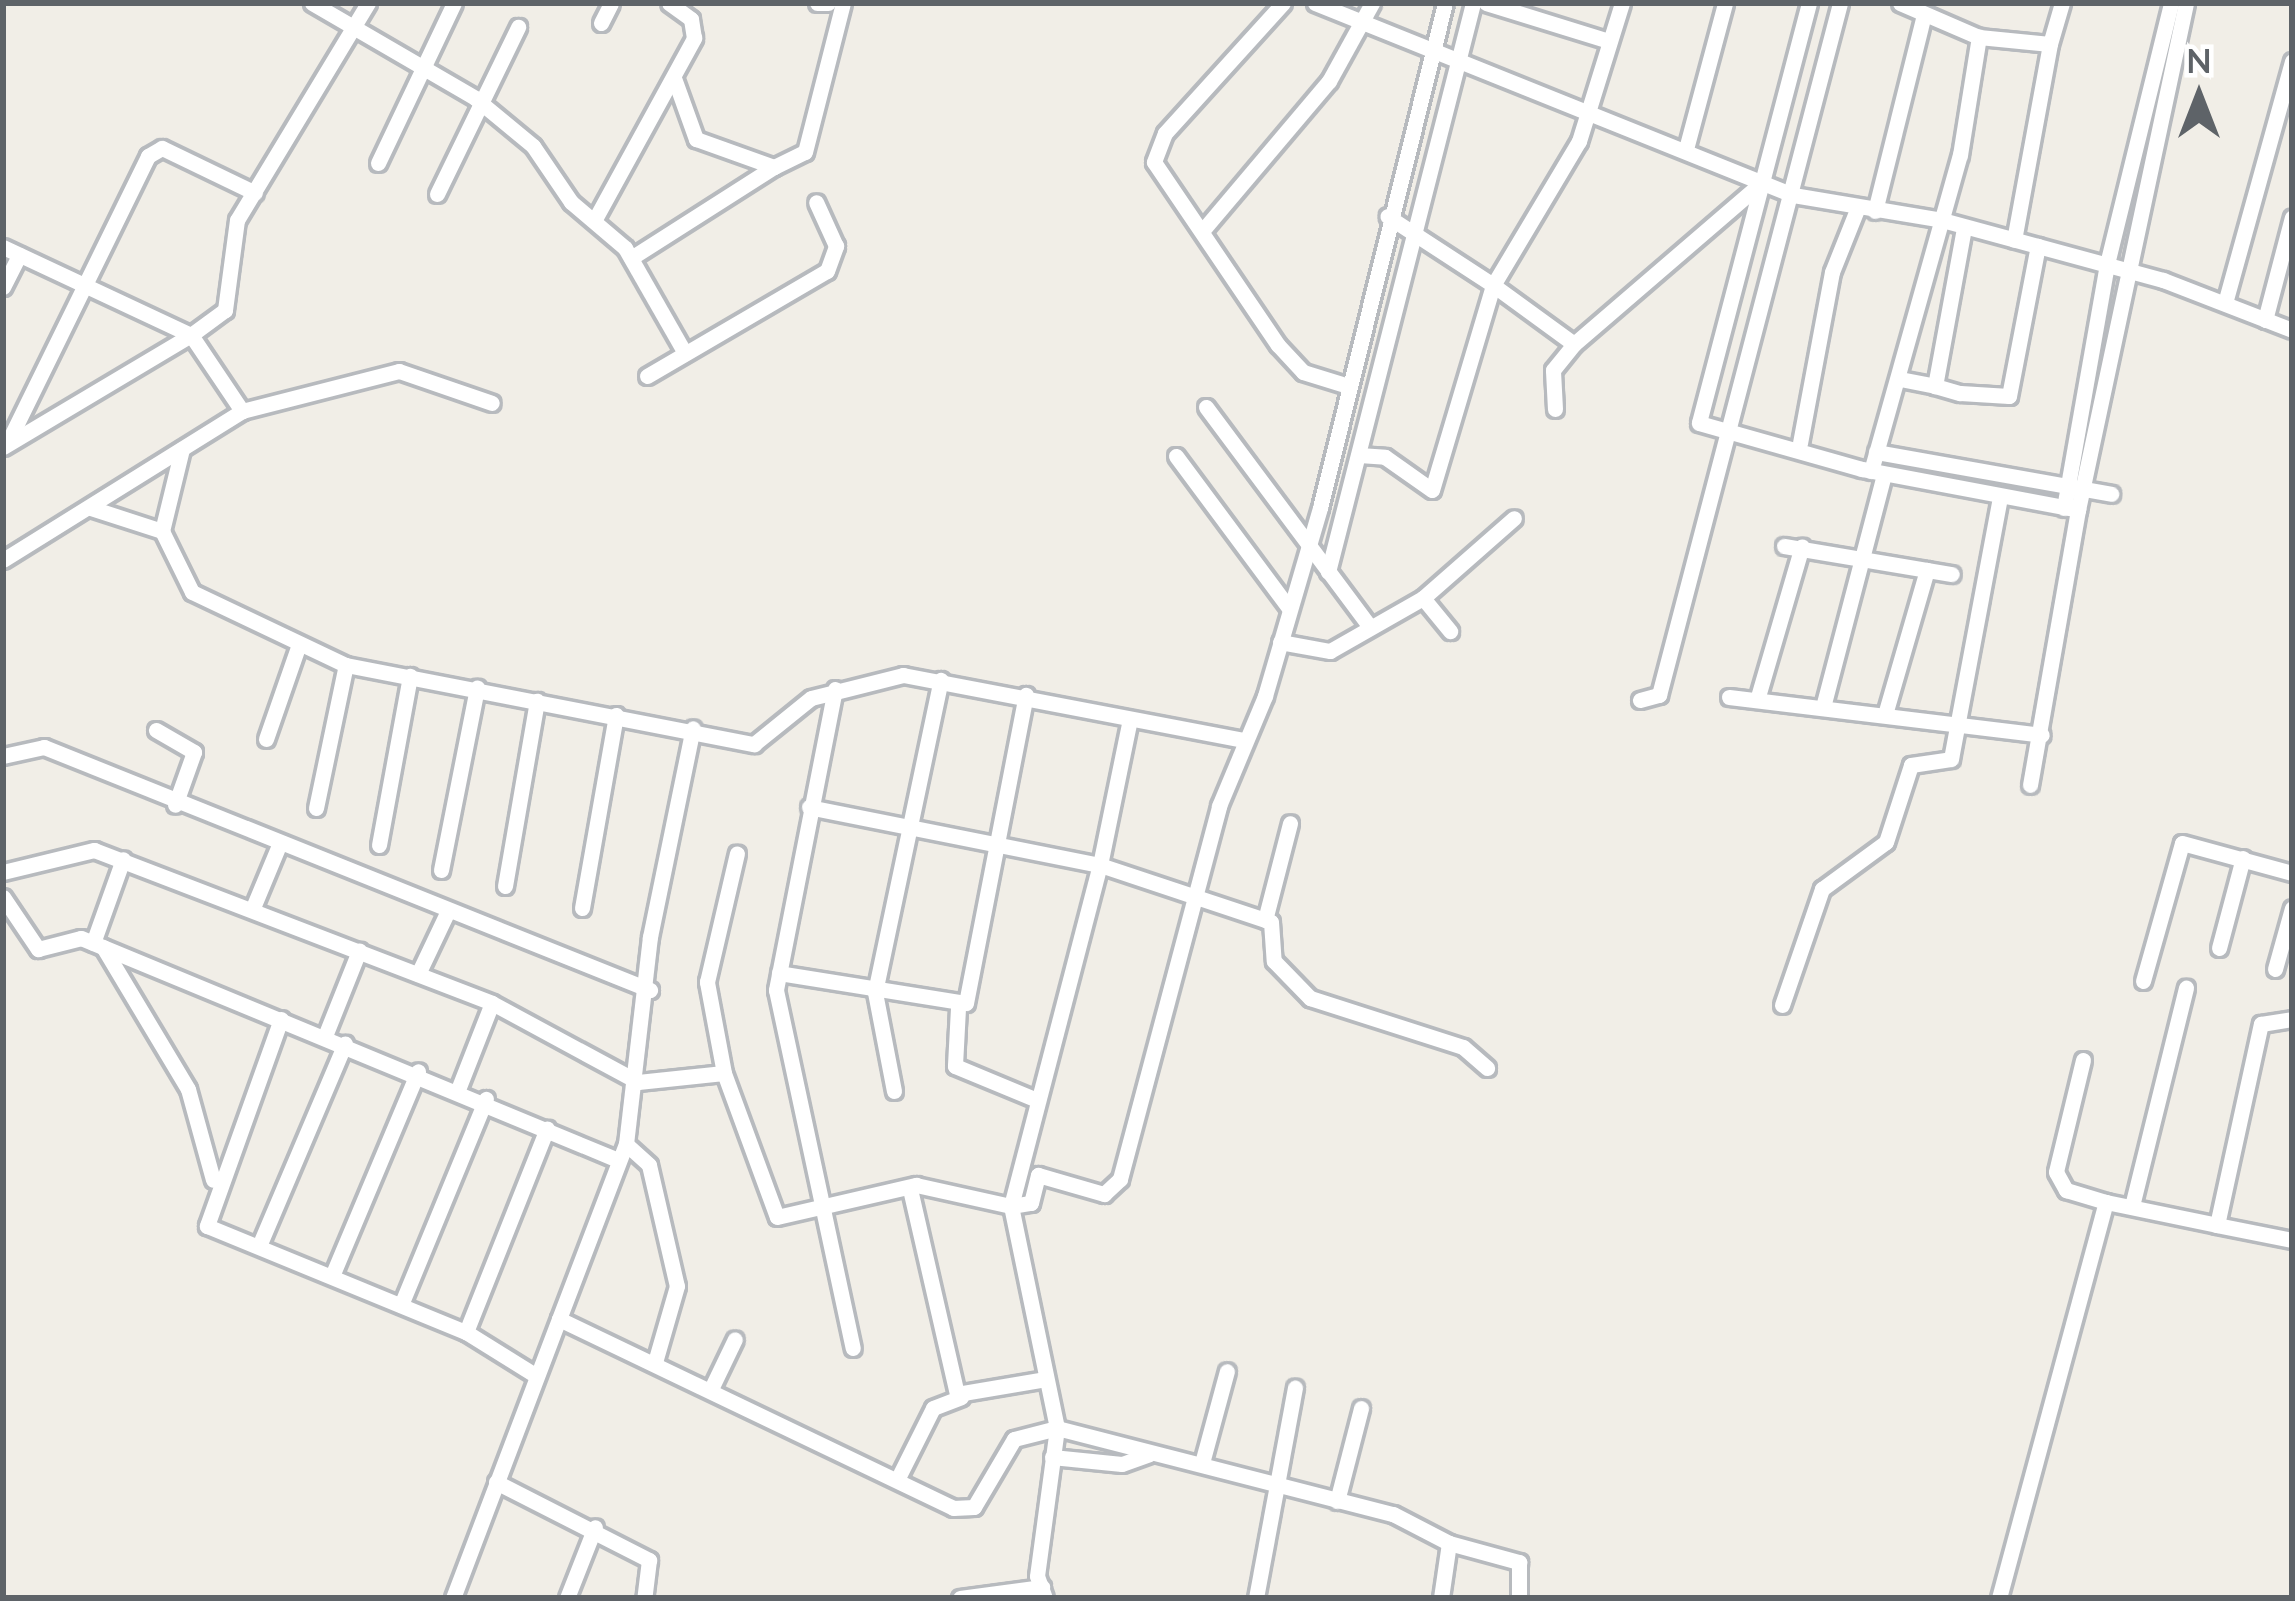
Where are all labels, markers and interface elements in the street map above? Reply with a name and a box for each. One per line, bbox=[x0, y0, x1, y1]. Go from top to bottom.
north arrow bbox=[2139, 36, 2259, 156]
text: N bbox=[2186, 40, 2212, 80]

